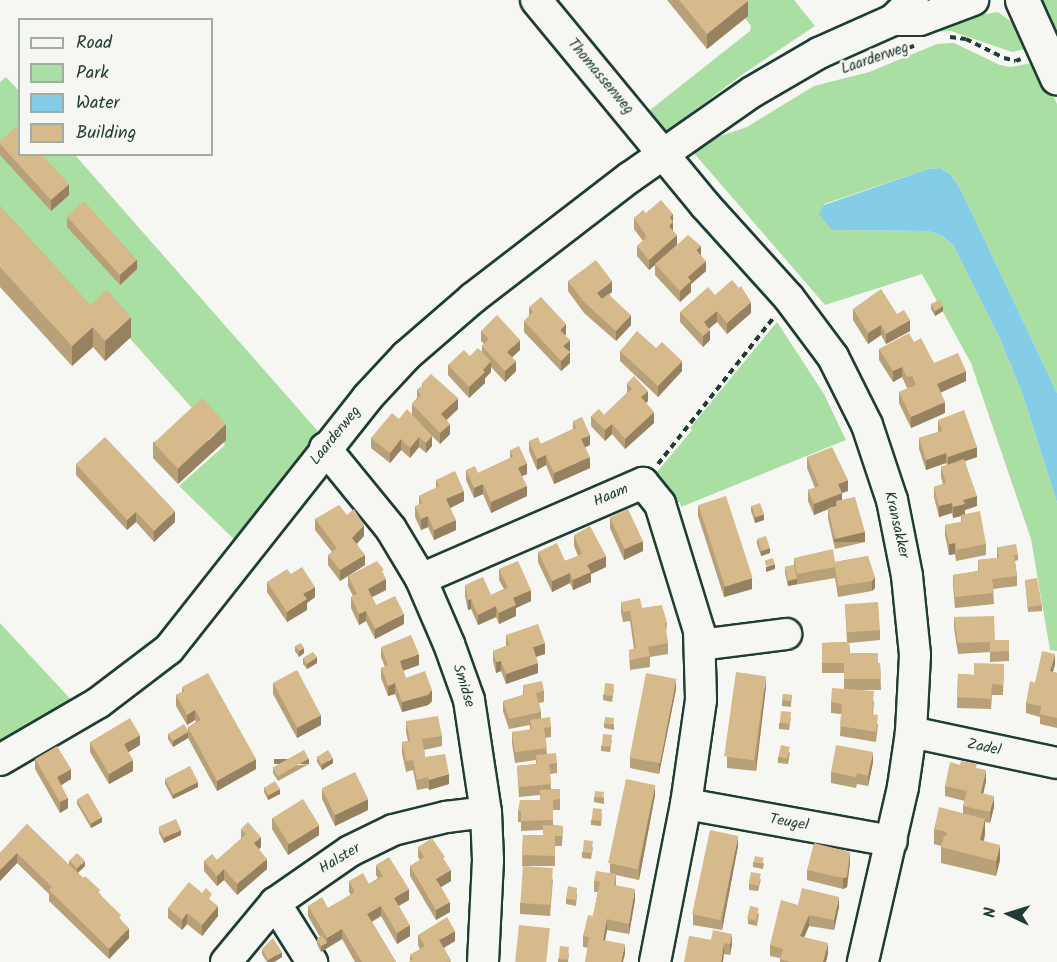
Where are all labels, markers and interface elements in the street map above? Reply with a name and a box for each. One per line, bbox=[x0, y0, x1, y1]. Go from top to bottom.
legend bbox=[18, 18, 213, 156]
text: Road bbox=[76, 29, 112, 58]
street label: Thomassenweg bbox=[563, 35, 637, 119]
street label: Laarderweg bbox=[839, 39, 911, 79]
text: Park bbox=[76, 59, 109, 88]
text: Water bbox=[76, 89, 120, 118]
text: Building bbox=[76, 119, 136, 148]
street label: Laarderweg bbox=[307, 403, 365, 469]
street label: Haam bbox=[591, 481, 631, 511]
street label: Kransakker bbox=[880, 490, 912, 560]
street label: Smidse bbox=[448, 662, 478, 710]
street label: Zadel bbox=[965, 736, 1003, 760]
street label: Teugel bbox=[768, 811, 810, 835]
street label: Halster bbox=[316, 840, 364, 878]
north arrow bbox=[979, 884, 1039, 944]
text: N bbox=[978, 907, 1003, 919]

